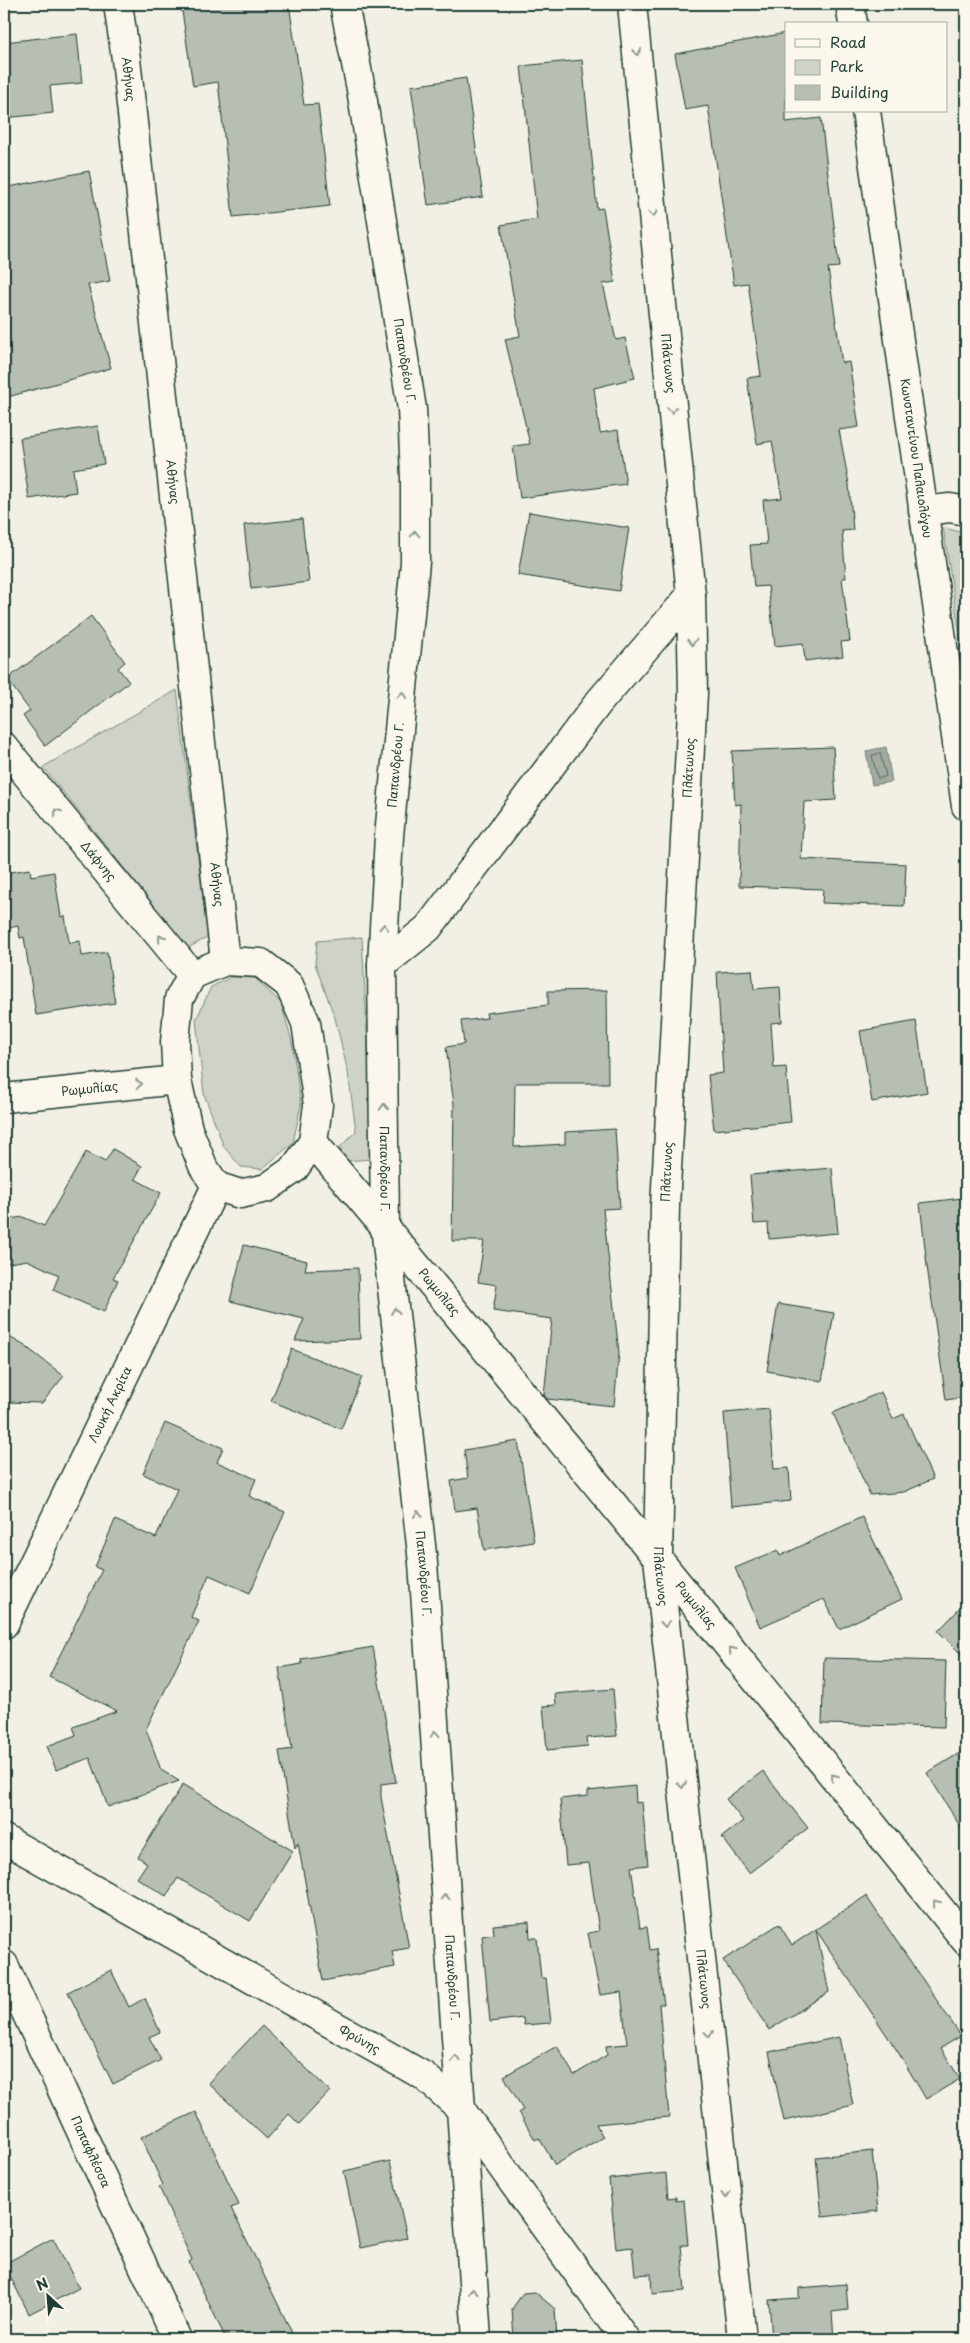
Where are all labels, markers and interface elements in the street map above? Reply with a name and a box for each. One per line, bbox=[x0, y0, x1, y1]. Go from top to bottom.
legend bbox=[785, 22, 948, 112]
text: Road bbox=[830, 30, 866, 53]
one-way arrow bbox=[631, 49, 642, 57]
text: Park bbox=[830, 54, 864, 77]
street label: Αθήνας bbox=[118, 56, 141, 102]
text: Building bbox=[830, 80, 889, 103]
one-way arrow bbox=[647, 210, 658, 218]
street label: Παπανδρέου Γ. bbox=[390, 317, 421, 405]
street label: Πλάτωνος bbox=[657, 332, 681, 394]
street label: Κωνσταντίνου Παλαιολόγου bbox=[897, 377, 937, 539]
one-way arrow bbox=[666, 407, 677, 415]
street label: Αθήνας bbox=[162, 459, 185, 505]
one-way arrow bbox=[410, 529, 420, 537]
one-way arrow bbox=[686, 638, 697, 646]
one-way arrow bbox=[396, 691, 407, 699]
street label: Παπανδρέου Γ. bbox=[382, 721, 408, 808]
street label: Πλάτωνος bbox=[677, 737, 699, 799]
one-way arrow bbox=[55, 809, 63, 818]
street label: Δάφνης bbox=[77, 837, 121, 884]
street label: Αθήνας bbox=[206, 861, 229, 908]
one-way arrow bbox=[378, 923, 389, 931]
one-way arrow bbox=[157, 934, 166, 943]
street label: Ρωμυλίας bbox=[60, 1076, 119, 1100]
one-way arrow bbox=[136, 1079, 144, 1090]
one-way arrow bbox=[379, 1103, 389, 1110]
street label: Παπανδρέου Γ. bbox=[376, 1126, 395, 1212]
street label: Πλάτωνος bbox=[655, 1141, 677, 1203]
street label: Ρωμυλίας bbox=[414, 1264, 465, 1319]
one-way arrow bbox=[390, 1307, 401, 1315]
street label: Λουκή Ακρίτα bbox=[83, 1363, 136, 1445]
one-way arrow bbox=[413, 1510, 424, 1518]
street label: Παπανδρέου Γ. bbox=[411, 1530, 437, 1617]
street label: Πλάτωνος bbox=[650, 1546, 673, 1607]
street label: Ρωμυλίας bbox=[671, 1577, 721, 1633]
one-way arrow bbox=[659, 1620, 670, 1628]
one-way arrow bbox=[730, 1647, 738, 1656]
one-way arrow bbox=[429, 1730, 440, 1738]
one-way arrow bbox=[831, 1774, 839, 1783]
one-way arrow bbox=[676, 1781, 687, 1789]
one-way arrow bbox=[440, 1892, 451, 1900]
one-way arrow bbox=[932, 1900, 941, 1909]
street label: Παπανδρέου Γ. bbox=[441, 1934, 465, 2021]
street label: Πλάτωνος bbox=[692, 1948, 716, 2010]
street label: Φρύνης bbox=[336, 2020, 384, 2058]
one-way arrow bbox=[703, 2030, 714, 2038]
one-way arrow bbox=[451, 2054, 462, 2062]
street label: Παπαφλέσσα bbox=[67, 2113, 116, 2191]
one-way arrow bbox=[720, 2192, 731, 2200]
north arrow bbox=[22, 2270, 72, 2320]
text: N bbox=[32, 2272, 52, 2296]
one-way arrow bbox=[468, 2286, 479, 2294]

